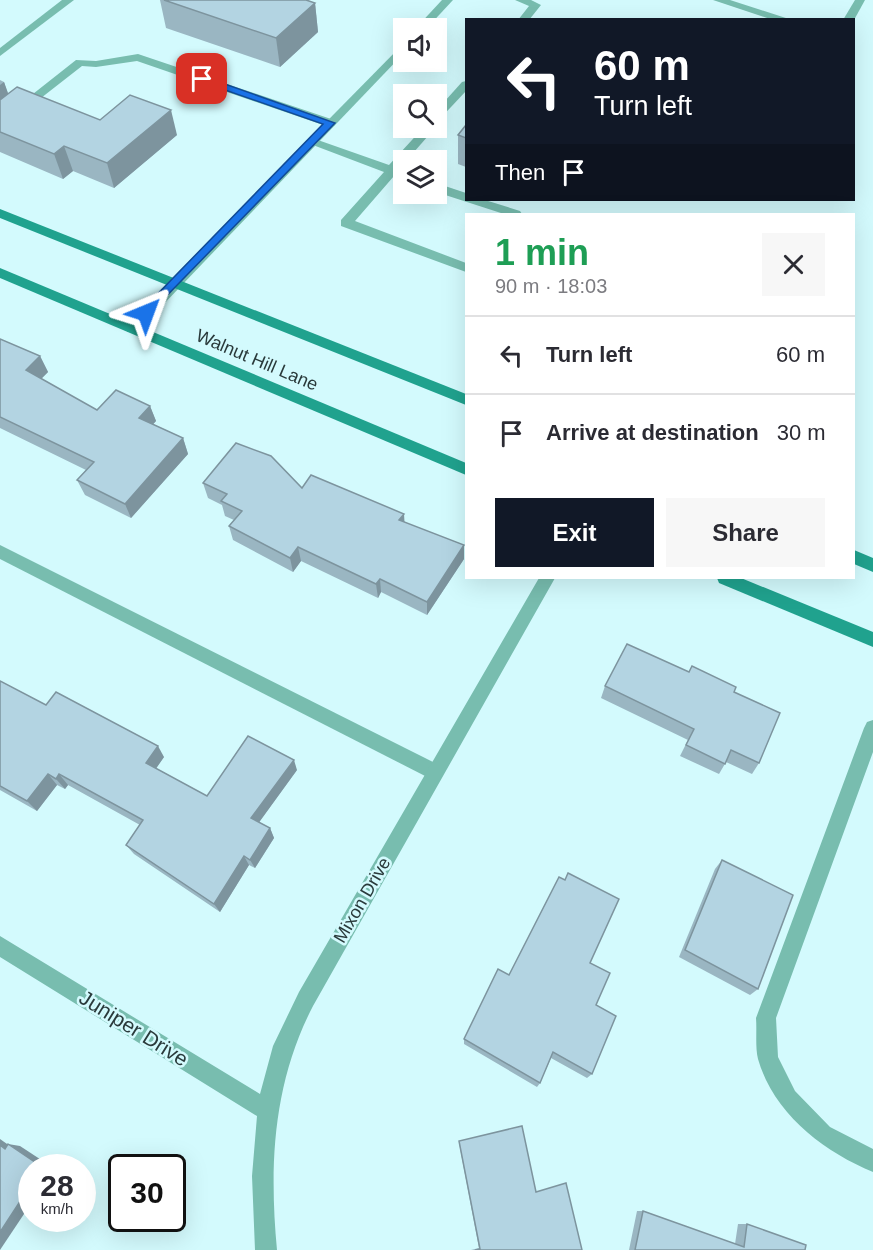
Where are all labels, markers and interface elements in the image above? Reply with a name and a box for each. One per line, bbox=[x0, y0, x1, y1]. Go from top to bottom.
map controls bbox=[393, 18, 447, 204]
button: sound bbox=[393, 18, 447, 72]
icon: left bbox=[495, 42, 573, 120]
text: 60 m bbox=[594, 42, 690, 89]
pin bbox=[176, 53, 227, 104]
icon: arrive bbox=[185, 62, 218, 95]
button: search bbox=[393, 84, 447, 138]
text: Turn left bbox=[594, 91, 692, 121]
button: layers bbox=[393, 150, 447, 204]
icon: arrive bbox=[557, 156, 590, 189]
text: Then bbox=[495, 160, 545, 185]
text: 1 min bbox=[495, 232, 589, 273]
button: close bbox=[762, 233, 825, 296]
text: 90 m · 18:03 bbox=[495, 275, 607, 297]
position arrow bbox=[114, 281, 178, 345]
street label: Walnut Hill Lane bbox=[193, 325, 321, 395]
icon: left bbox=[495, 339, 528, 372]
text: Turn left bbox=[546, 342, 632, 367]
text: 60 m bbox=[776, 342, 825, 367]
icon: arrive bbox=[495, 417, 528, 450]
text: Arrive at destination bbox=[546, 420, 759, 445]
text: 30 m bbox=[777, 420, 826, 445]
button: Exit bbox=[495, 498, 654, 567]
button: Share bbox=[666, 498, 825, 567]
street label: Mixon Drive bbox=[330, 854, 394, 946]
street label: Juniper Drive bbox=[75, 985, 193, 1071]
speed limit sign: 30 bbox=[108, 1154, 186, 1232]
text: 28 bbox=[40, 1169, 74, 1202]
text: km/h bbox=[41, 1200, 73, 1217]

